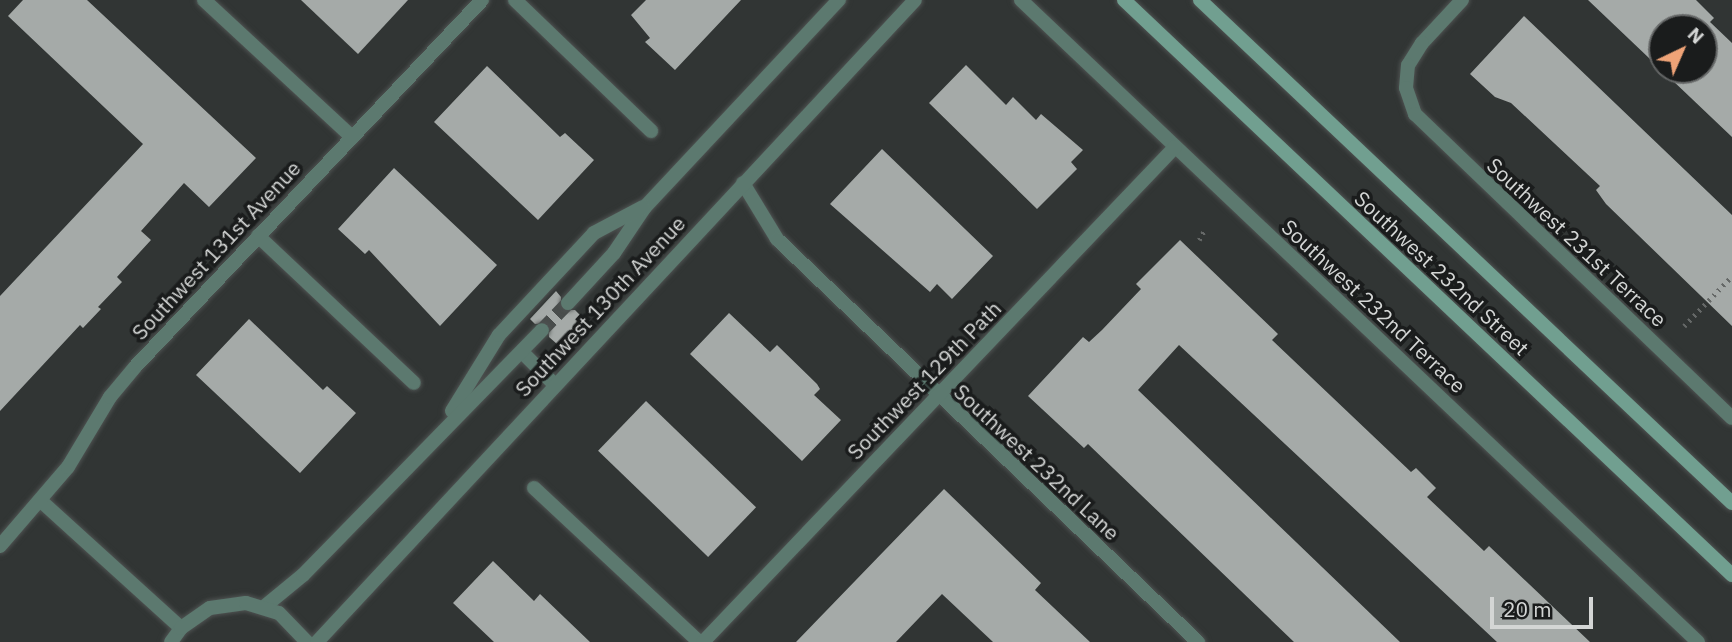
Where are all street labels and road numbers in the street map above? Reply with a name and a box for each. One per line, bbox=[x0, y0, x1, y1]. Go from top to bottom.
street label: Southwest 231st Terrace bbox=[1482, 152, 1672, 332]
street label: Southwest 131st Avenue bbox=[127, 155, 305, 345]
street label: Southwest 232nd Street bbox=[1349, 186, 1535, 360]
street label: Southwest 130th Avenue bbox=[510, 211, 690, 401]
street label: Southwest 232nd Terrace bbox=[1277, 214, 1471, 398]
street label: Southwest 129th Path bbox=[842, 296, 1006, 464]
street label: Southwest 232nd Lane bbox=[949, 379, 1125, 545]

